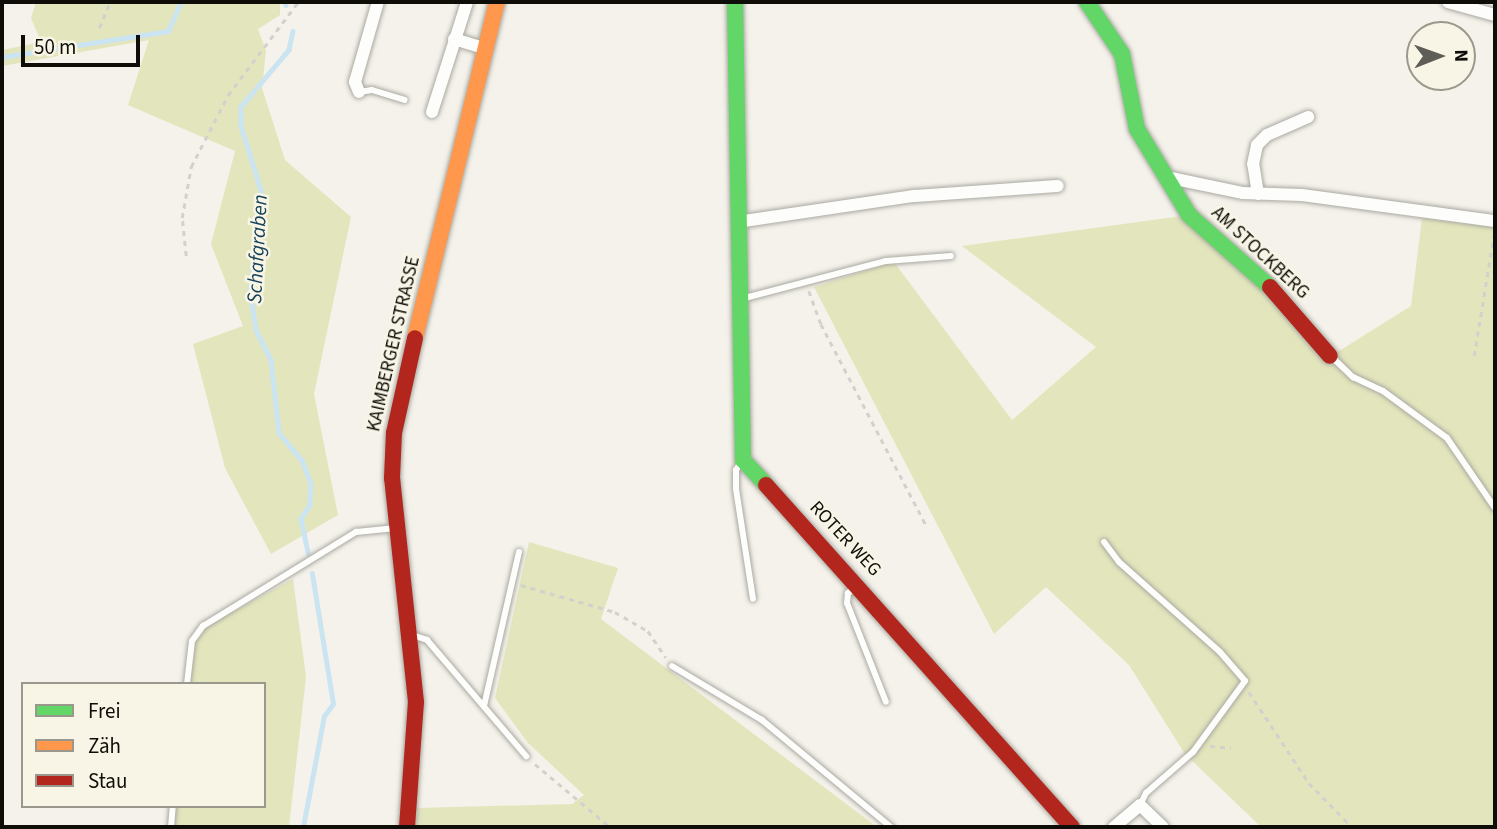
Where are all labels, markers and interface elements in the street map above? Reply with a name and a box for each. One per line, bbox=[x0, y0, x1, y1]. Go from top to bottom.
scale bar bbox=[24, 21, 144, 65]
north arrow bbox=[1406, 21, 1476, 91]
text: 50 m bbox=[34, 32, 76, 62]
text: N bbox=[1447, 49, 1474, 62]
water label: Schafgraben bbox=[242, 194, 272, 304]
street label: AM STOCKBERG bbox=[1206, 202, 1314, 304]
street label: KAIMBERGER STRASSE bbox=[363, 254, 425, 434]
street label: ROTER WEG bbox=[804, 497, 886, 581]
legend bbox=[21, 682, 266, 808]
text: Frei bbox=[88, 696, 121, 726]
text: Zäh bbox=[88, 731, 121, 761]
text: Stau bbox=[88, 766, 127, 796]

